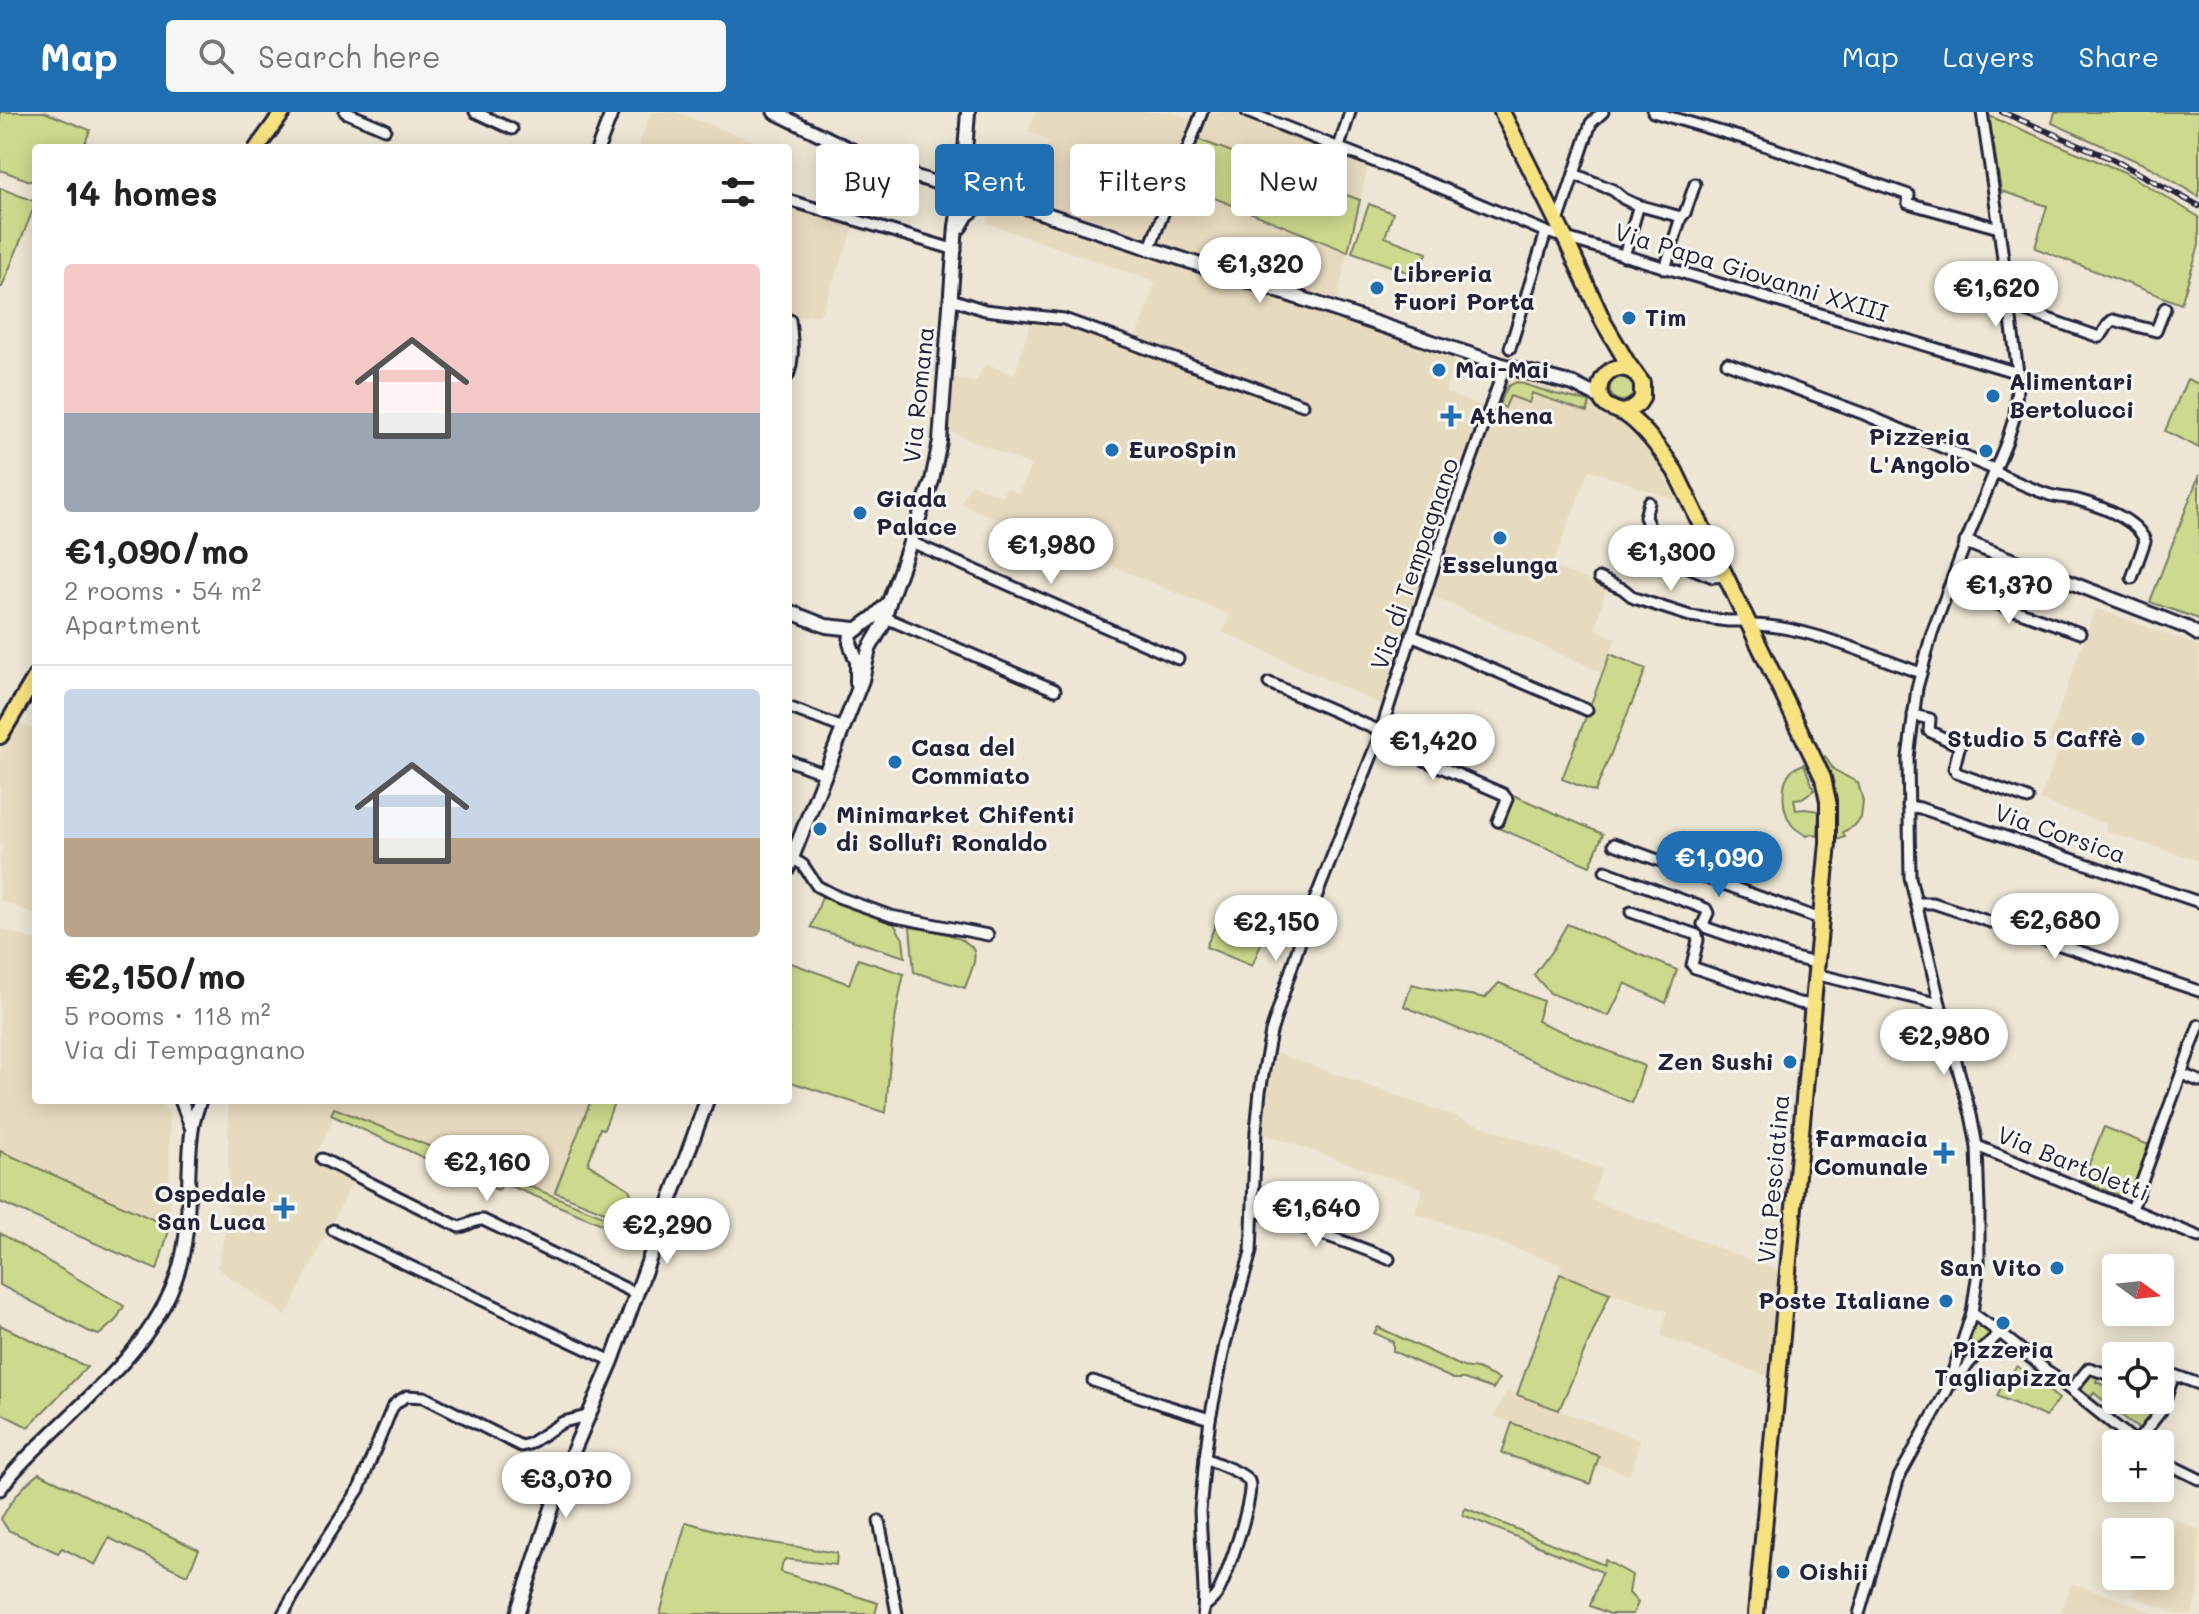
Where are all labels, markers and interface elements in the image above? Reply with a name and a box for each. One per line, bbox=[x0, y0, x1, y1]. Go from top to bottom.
search box bbox=[166, 20, 726, 92]
text: Map bbox=[40, 31, 118, 81]
icon: search bbox=[194, 34, 238, 78]
text: Search here bbox=[258, 36, 441, 76]
text: Map bbox=[1842, 38, 1899, 74]
text: Layers bbox=[1943, 38, 2035, 74]
text: Share bbox=[2079, 38, 2159, 74]
chip: Buy bbox=[816, 144, 919, 216]
chip: Rent bbox=[935, 144, 1054, 216]
chip: Filters bbox=[1070, 144, 1215, 216]
chip: New bbox=[1231, 144, 1347, 216]
text: 14 homes bbox=[64, 170, 218, 215]
icon: filters bbox=[716, 170, 760, 214]
street label: Via Papa Giovanni XXIII bbox=[1611, 215, 1892, 328]
pin: €1,320 bbox=[1195, 237, 1325, 305]
text: €1,320 bbox=[1216, 246, 1304, 280]
place label: Libreria Fuori Porta bbox=[1393, 257, 1535, 316]
pin: €1,620 bbox=[1931, 261, 2061, 329]
text: €1,620 bbox=[1952, 270, 2040, 304]
marker: Libreria Fuori Porta bbox=[1368, 279, 1386, 297]
place label: Tim bbox=[1645, 301, 1686, 332]
marker: Tim bbox=[1620, 309, 1638, 327]
icon: home bbox=[340, 316, 484, 460]
street label: Via Romana bbox=[895, 325, 940, 465]
place label: Mai-Mai bbox=[1455, 353, 1550, 384]
marker: Mai-Mai bbox=[1430, 361, 1448, 379]
place label: Alimentari Bertolucci bbox=[2009, 365, 2134, 424]
marker: Alimentari Bertolucci bbox=[1984, 387, 2002, 405]
place label: Athena bbox=[1469, 399, 1553, 430]
marker: Athena bbox=[1440, 405, 1462, 427]
place label: Pizzeria L'Angolo bbox=[1869, 420, 1970, 479]
place label: EuroSpin bbox=[1128, 433, 1236, 464]
marker: EuroSpin bbox=[1103, 441, 1121, 459]
marker: Pizzeria L'Angolo bbox=[1977, 442, 1995, 460]
street label: Via di Tempagnano bbox=[1363, 453, 1464, 674]
place label: Giada Palace bbox=[876, 482, 957, 541]
marker: Giada Palace bbox=[851, 504, 869, 522]
pin: €1,980 bbox=[986, 518, 1116, 586]
pin: €1,300 bbox=[1606, 525, 1736, 593]
text: €1,980 bbox=[1006, 527, 1096, 561]
text: €1,090/mo bbox=[64, 528, 249, 573]
marker: Esselunga bbox=[1491, 529, 1509, 547]
text: €1,300 bbox=[1626, 534, 1716, 568]
place label: Esselunga bbox=[1442, 548, 1558, 579]
pin: €1,370 bbox=[1944, 558, 2074, 626]
text: €1,370 bbox=[1965, 567, 2053, 601]
text: 2 rooms · 54 m² bbox=[64, 573, 261, 607]
text: Apartment bbox=[64, 607, 201, 641]
pin: €1,420 bbox=[1368, 714, 1498, 782]
place label: Studio 5 Caffè bbox=[1947, 722, 2122, 753]
text: €1,420 bbox=[1389, 723, 1477, 757]
marker: Studio 5 Caffè bbox=[2129, 730, 2147, 748]
place label: Casa del Commiato bbox=[911, 731, 1030, 790]
icon: home bbox=[340, 741, 484, 885]
marker: Casa del Commiato bbox=[886, 753, 904, 771]
street label: Via Corsica bbox=[1991, 796, 2130, 870]
place label: Minimarket Chifenti di Sollufi Ronaldo bbox=[836, 798, 1075, 857]
marker: Minimarket Chifenti di Sollufi Ronaldo bbox=[811, 820, 829, 838]
pin: €1,090 bbox=[1654, 831, 1784, 899]
text: €1,090 bbox=[1674, 840, 1764, 874]
pin: €2,680 bbox=[1990, 893, 2120, 961]
pin: €2,150 bbox=[1211, 895, 1341, 963]
text: €2,680 bbox=[2009, 902, 2101, 936]
text: €2,150 bbox=[1232, 904, 1320, 938]
text: €2,150/mo bbox=[64, 953, 245, 998]
text: 5 rooms · 118 m² bbox=[64, 998, 271, 1032]
pin: €2,980 bbox=[1879, 1009, 2009, 1077]
text: €2,980 bbox=[1898, 1018, 1990, 1052]
text: Via di Tempagnano bbox=[64, 1032, 305, 1066]
place label: Zen Sushi bbox=[1657, 1045, 1774, 1076]
marker: Zen Sushi bbox=[1781, 1053, 1799, 1071]
street label: Via Pesciatina bbox=[1750, 1093, 1795, 1264]
street label: Via Bartoletti bbox=[1993, 1118, 2154, 1207]
place label: Farmacia Comunale bbox=[1814, 1122, 1928, 1181]
pin: €2,160 bbox=[422, 1135, 552, 1203]
text: €2,160 bbox=[443, 1144, 531, 1178]
marker: Farmacia Comunale bbox=[1935, 1144, 1953, 1162]
place label: Ospedale San Luca bbox=[154, 1177, 266, 1236]
pin: €1,640 bbox=[1251, 1181, 1381, 1249]
text: €1,640 bbox=[1271, 1190, 1361, 1224]
marker: Ospedale San Luca bbox=[273, 1197, 295, 1219]
pin: €2,290 bbox=[602, 1198, 732, 1266]
text: €2,290 bbox=[622, 1207, 712, 1241]
place label: San Vito bbox=[1940, 1251, 2041, 1282]
north arrow bbox=[2102, 1254, 2174, 1326]
map controls bbox=[2102, 1254, 2174, 1590]
marker: San Vito bbox=[2048, 1259, 2066, 1277]
place label: Poste Italiane bbox=[1758, 1284, 1930, 1315]
marker: Poste Italiane bbox=[1937, 1292, 1955, 1310]
marker: Pizzeria Tagliapizza bbox=[1994, 1314, 2012, 1332]
place label: Pizzeria Tagliapizza bbox=[1934, 1333, 2072, 1392]
button: locate bbox=[2102, 1342, 2174, 1414]
button: + bbox=[2102, 1430, 2174, 1502]
pin: €3,070 bbox=[501, 1452, 631, 1520]
text: €3,070 bbox=[520, 1461, 612, 1495]
button: − bbox=[2102, 1518, 2174, 1590]
place label: Oishii bbox=[1799, 1555, 1869, 1586]
marker: Oishii bbox=[1774, 1563, 1792, 1581]

